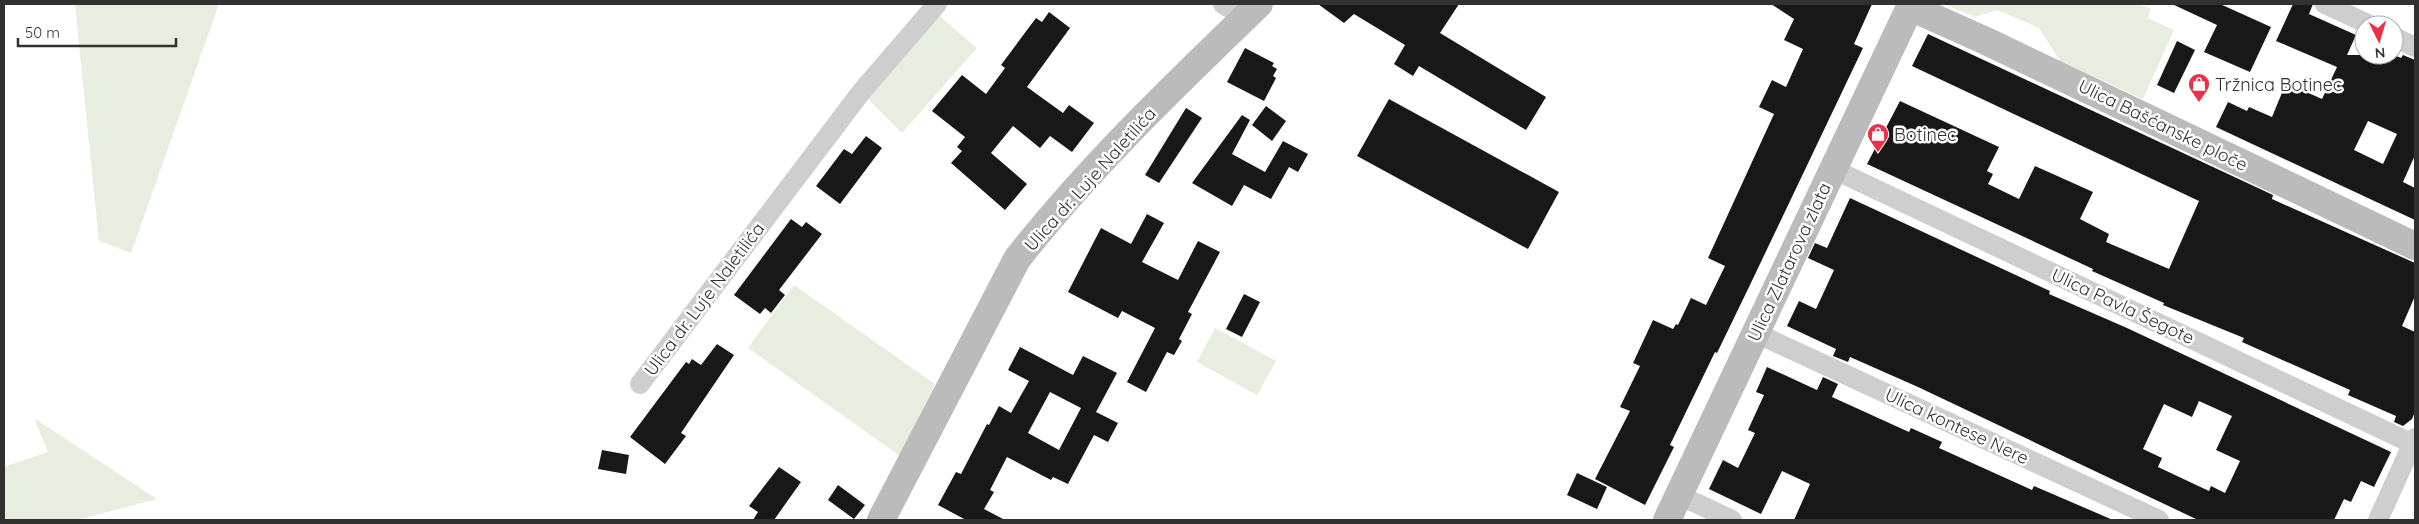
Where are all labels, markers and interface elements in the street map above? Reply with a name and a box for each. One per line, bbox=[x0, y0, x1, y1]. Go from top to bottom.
scale bar bbox=[18, 15, 175, 47]
north arrow bbox=[2354, 15, 2404, 65]
text: 50 m bbox=[25, 23, 60, 42]
text: N bbox=[2374, 44, 2386, 62]
shop icon: Tržnica Botinec bbox=[2187, 72, 2211, 103]
place label: Tržnica Botinec bbox=[2215, 73, 2342, 96]
street label: Ulica Bašćanske ploče bbox=[2075, 74, 2251, 176]
street label: Ulica dr. Luje Naletilića bbox=[1019, 102, 1161, 256]
shop icon: Botinec bbox=[1866, 122, 1890, 153]
place label: Botinec bbox=[1894, 123, 1956, 146]
street label: Ulica Zlatarova zlata bbox=[1742, 179, 1836, 345]
street label: Ulica dr. Luje Naletilića bbox=[639, 218, 769, 380]
street label: Ulica Pavla Šegote bbox=[2048, 263, 2198, 349]
street label: Ulica kontese Nere bbox=[1881, 383, 2033, 469]

